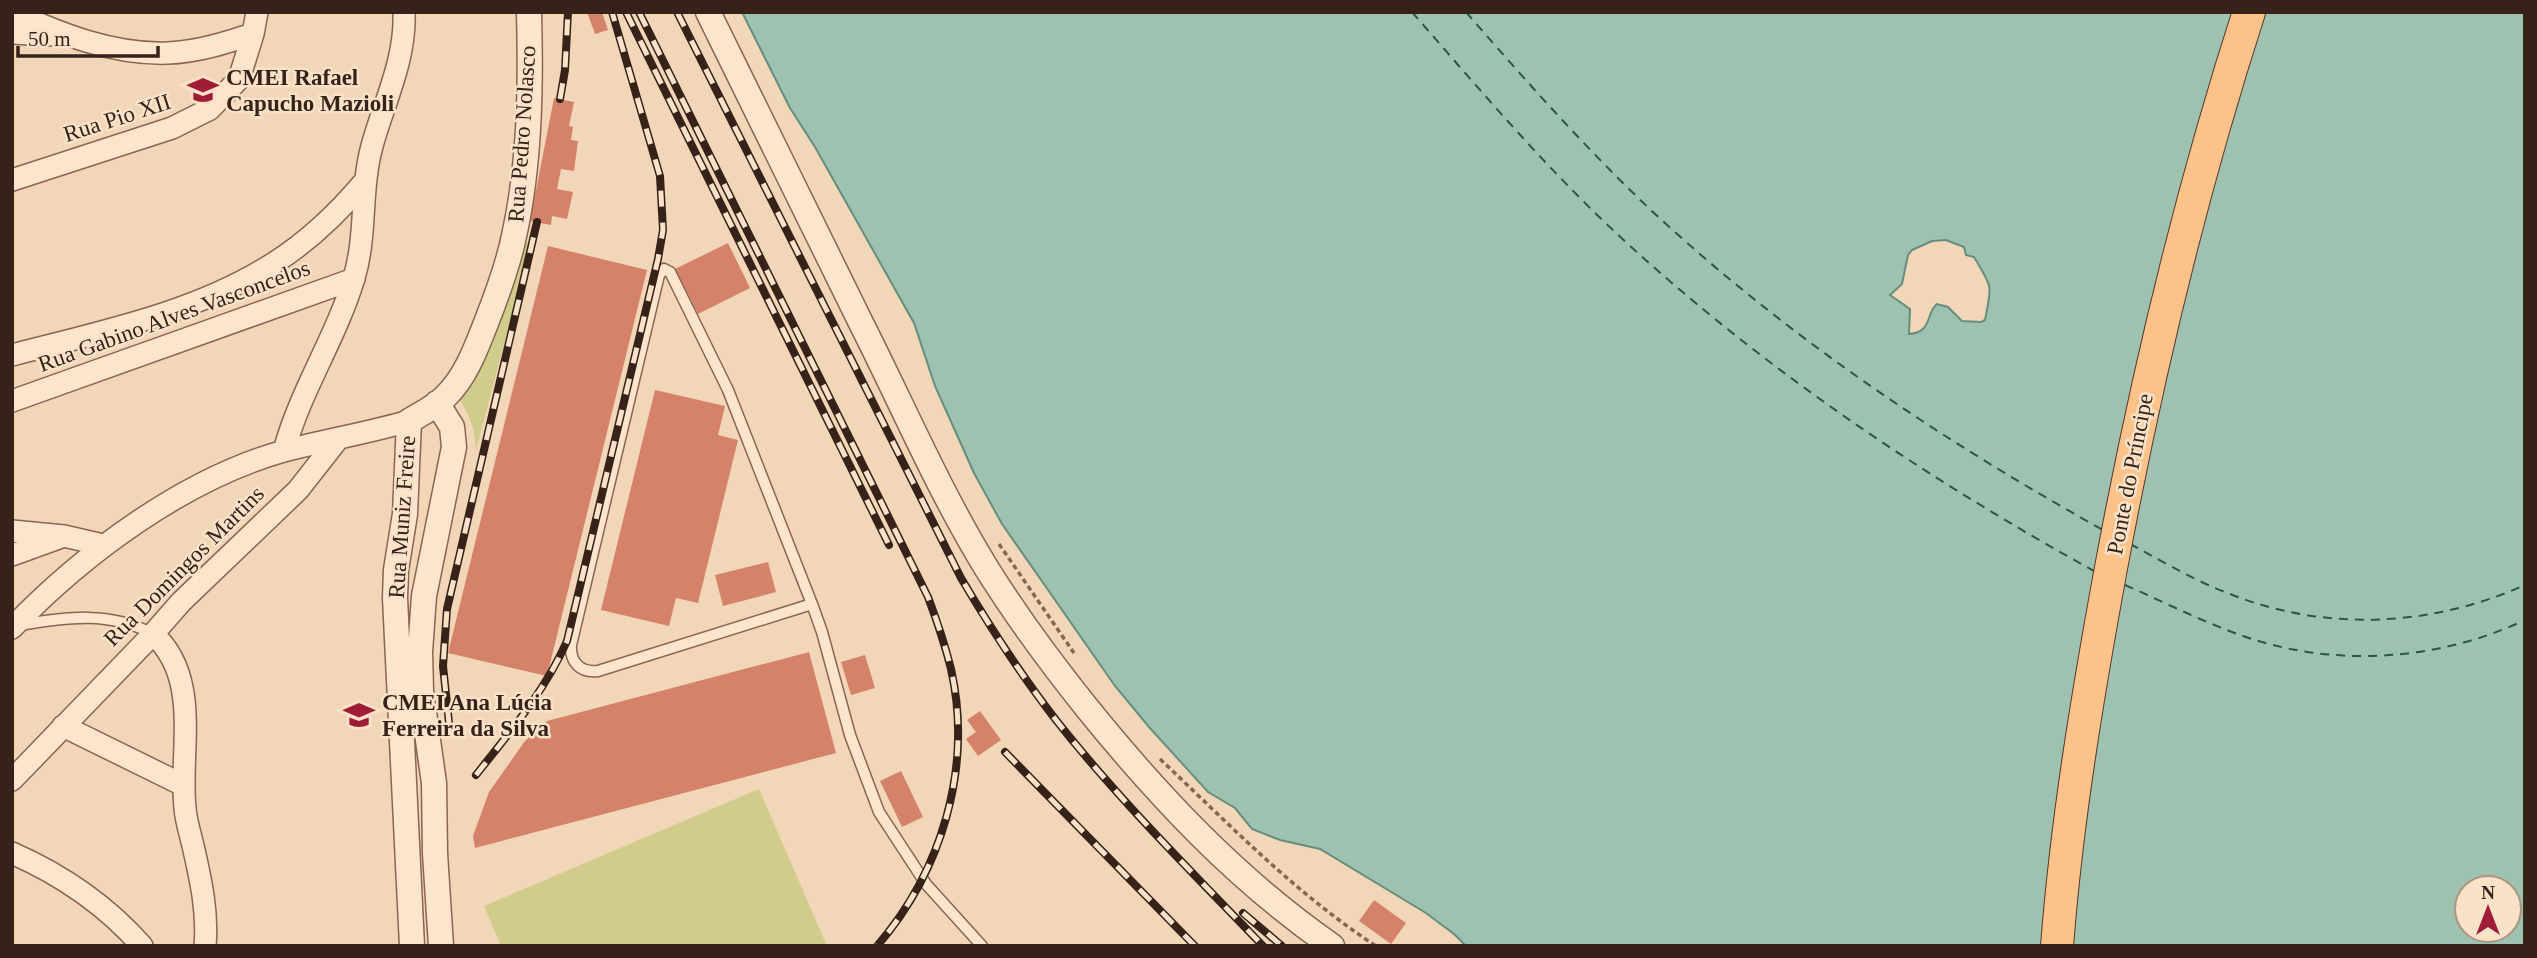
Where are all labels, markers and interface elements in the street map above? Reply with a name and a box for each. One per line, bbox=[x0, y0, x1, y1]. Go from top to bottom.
scale bar bbox=[18, 14, 158, 58]
text: 50 m bbox=[28, 27, 71, 51]
street label: Rua Pedro Nolasco bbox=[503, 45, 541, 223]
place label: CMEI Rafael Capucho Mazioli bbox=[226, 65, 395, 116]
school or university icon: CMEI Rafael Capucho Mazioli bbox=[186, 73, 220, 107]
street label: Rua Pio XII bbox=[60, 89, 174, 147]
street label: Rua Gabino Alves Vasconcelos bbox=[35, 255, 313, 377]
street label: Ponte do Príncipe bbox=[2102, 391, 2158, 557]
street label: Rua Muniz Freire bbox=[384, 435, 420, 599]
street label: Rua Domingos Martins bbox=[99, 481, 269, 651]
place label: CMEI Ana Lúcia Ferreira da Silva bbox=[382, 690, 552, 741]
school or university icon: CMEI Ana Lúcia Ferreira da Silva bbox=[342, 698, 376, 732]
north arrow bbox=[2453, 874, 2523, 944]
text: N bbox=[2481, 882, 2495, 903]

